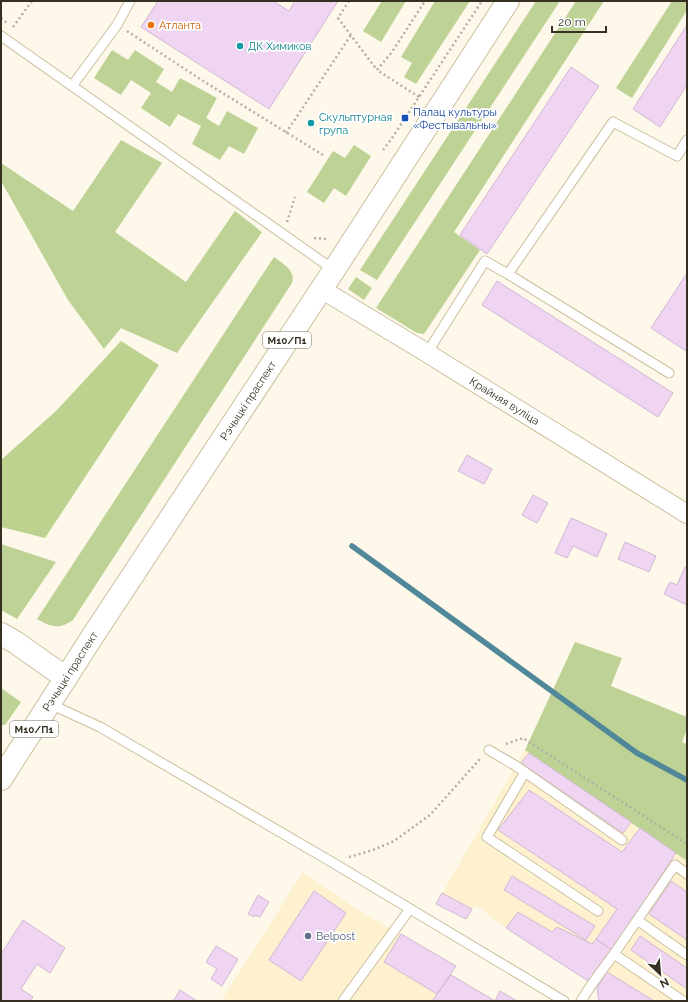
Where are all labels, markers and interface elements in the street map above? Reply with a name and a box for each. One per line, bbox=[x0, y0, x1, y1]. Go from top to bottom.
scale bar bbox=[552, 8, 606, 34]
text: 20 m bbox=[558, 15, 586, 29]
place label: Атланта bbox=[159, 19, 201, 32]
marker: Атланта bbox=[146, 20, 156, 30]
place label: ДК Химиков bbox=[248, 40, 312, 53]
marker: ДК Химиков bbox=[235, 41, 245, 51]
place label: Палац культуры «Фестывальны» bbox=[413, 106, 497, 132]
place label: Скульптурная група bbox=[319, 111, 392, 137]
marker: Палац культуры «Фестывальны» bbox=[400, 113, 410, 123]
marker: Скульптурная група bbox=[306, 118, 316, 128]
road number: М10/П1 bbox=[263, 332, 311, 348]
street label: Рэчыцкі праспект bbox=[218, 358, 280, 443]
street label: Крайняя вуліца bbox=[467, 375, 542, 428]
street label: Рэчыцкі праспект bbox=[40, 629, 101, 714]
road number: М10/П1 bbox=[10, 721, 58, 737]
place label: Belpost bbox=[316, 930, 355, 943]
marker: Belpost bbox=[303, 931, 313, 941]
north arrow bbox=[640, 954, 680, 994]
text: N bbox=[658, 975, 671, 990]

